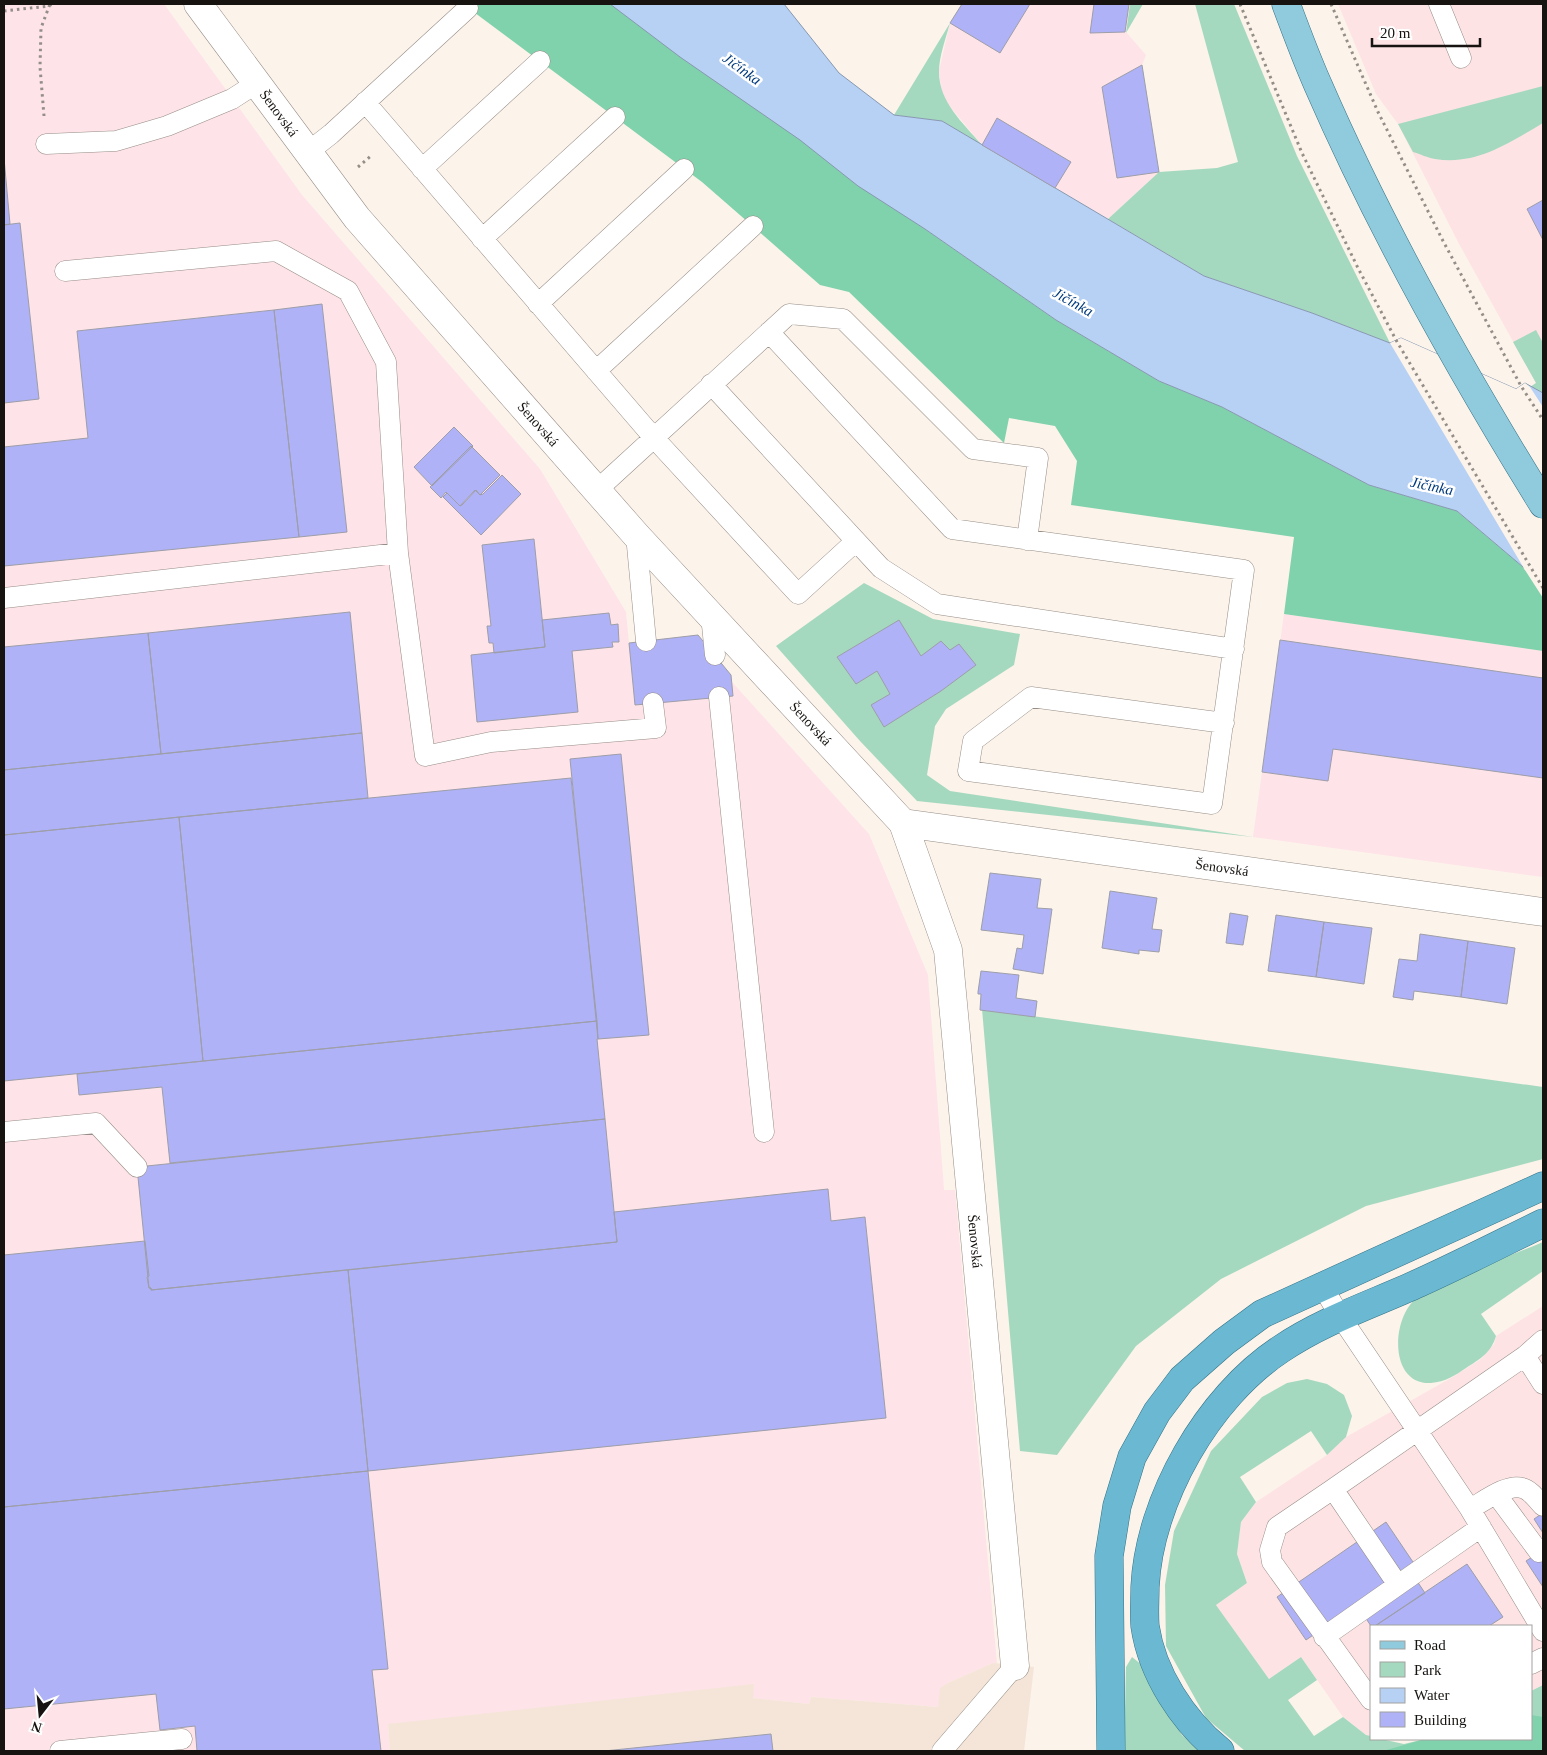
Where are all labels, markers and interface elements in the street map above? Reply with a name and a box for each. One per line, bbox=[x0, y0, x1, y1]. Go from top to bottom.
scale bar bbox=[1372, 15, 1480, 47]
text: 20 m bbox=[1380, 25, 1411, 41]
water label: Jičínka bbox=[720, 50, 764, 88]
street label: Šenovská bbox=[257, 87, 302, 140]
water label: Jičínka bbox=[1050, 285, 1096, 319]
street label: Šenovská bbox=[515, 398, 562, 450]
water label: Jičínka bbox=[1409, 474, 1455, 498]
street label: Šenovská bbox=[787, 698, 835, 749]
street label: Šenovská bbox=[1194, 855, 1250, 879]
street label: Šenovská bbox=[965, 1214, 985, 1270]
legend bbox=[1370, 1625, 1532, 1740]
text: Road bbox=[1414, 1637, 1446, 1653]
text: Park bbox=[1414, 1662, 1442, 1678]
text: Water bbox=[1414, 1687, 1449, 1703]
north arrow bbox=[15, 1690, 65, 1740]
text: Building bbox=[1414, 1712, 1467, 1728]
text: N bbox=[30, 1718, 43, 1736]

